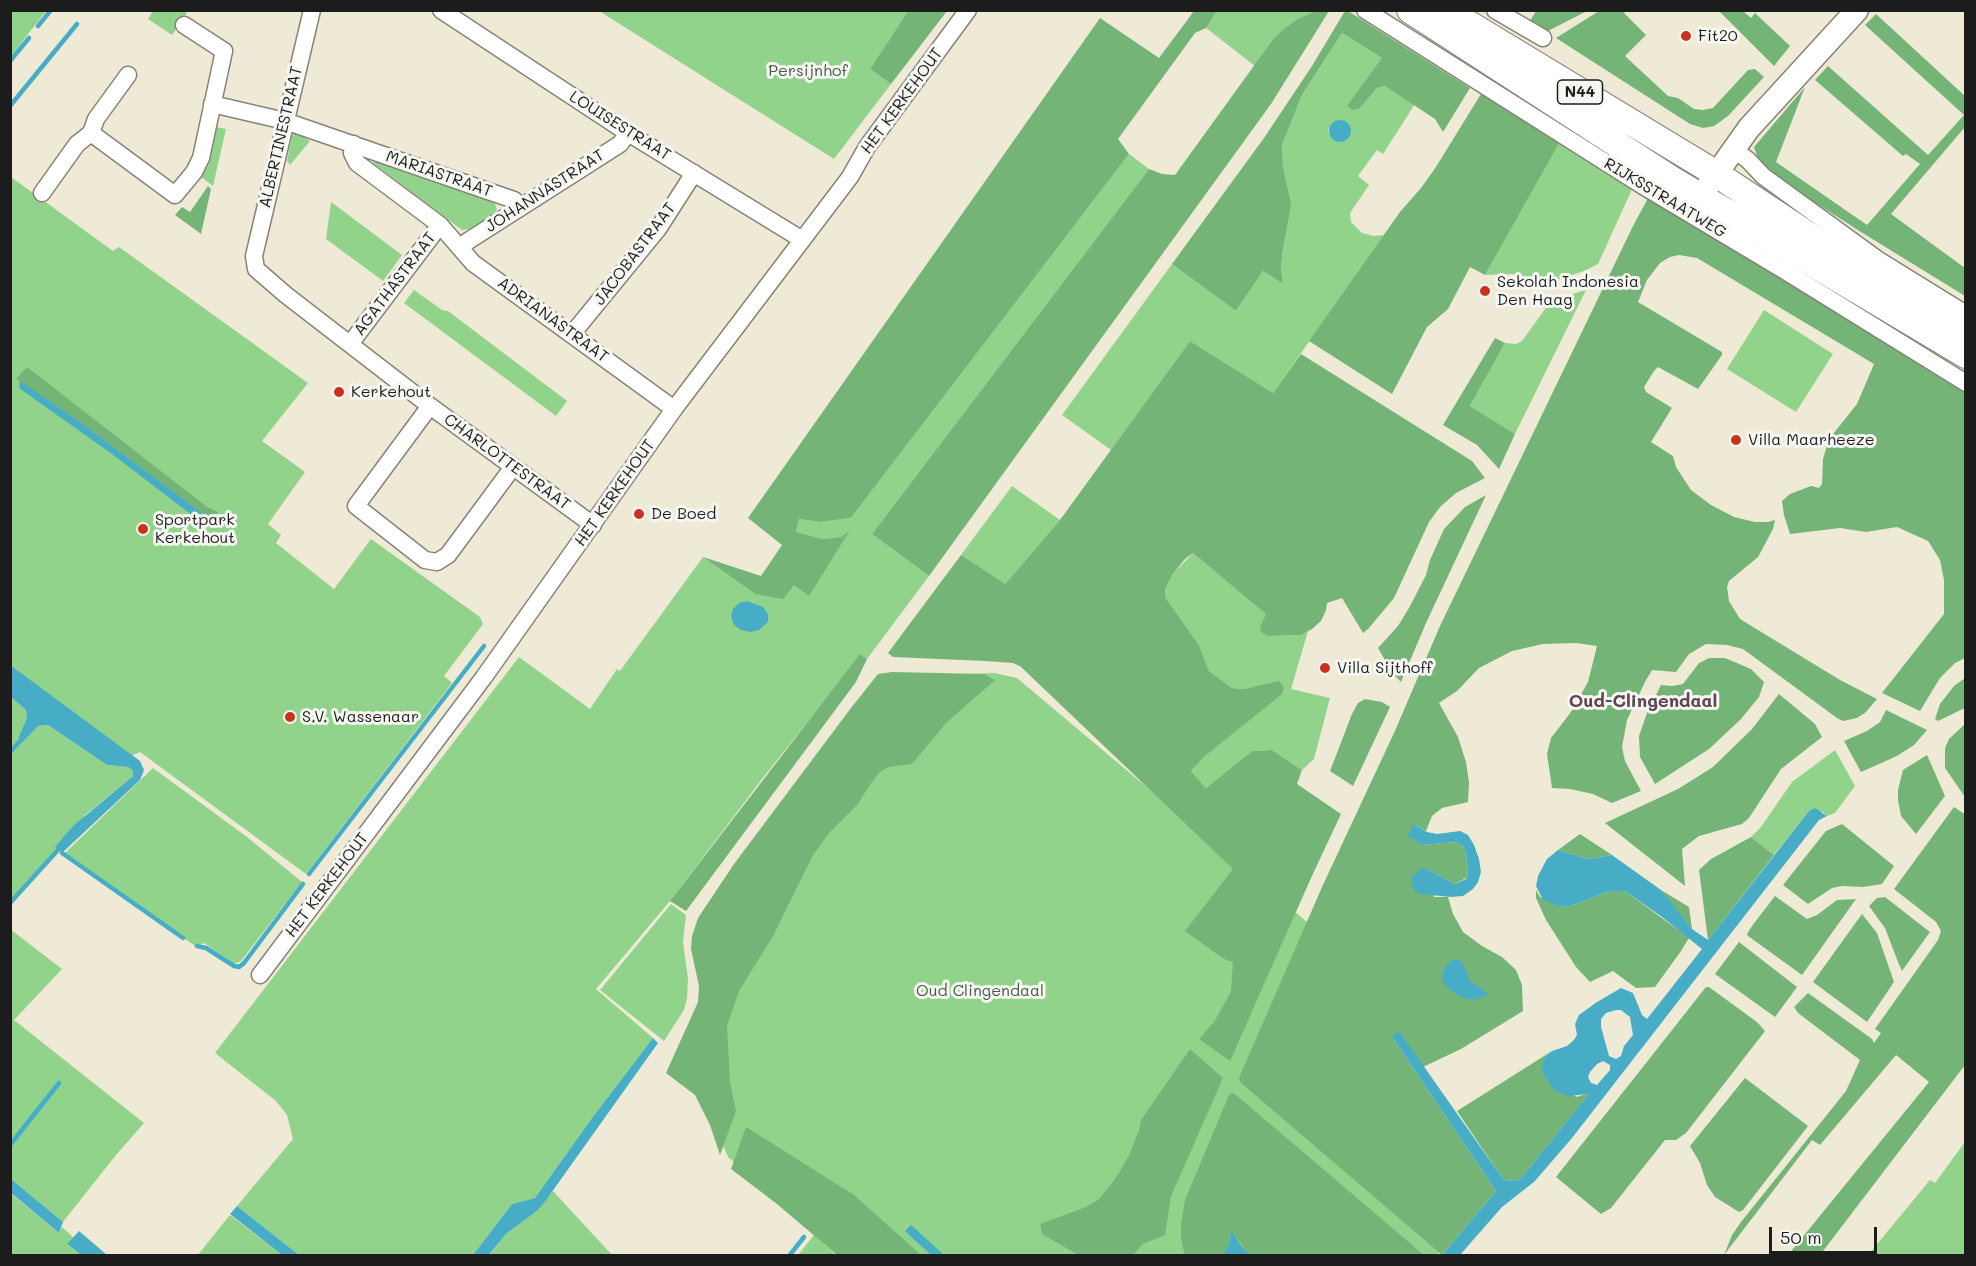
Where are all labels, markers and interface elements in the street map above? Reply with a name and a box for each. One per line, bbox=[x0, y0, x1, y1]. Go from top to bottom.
place label: Fit20 bbox=[1698, 26, 1738, 46]
marker: Fit20 bbox=[1679, 29, 1693, 43]
street label: HET KERKEHOUT bbox=[857, 44, 947, 158]
park label: Persijnhof bbox=[768, 61, 848, 81]
street label: ALBERTINESTRAAT bbox=[255, 64, 307, 210]
road number: N44 bbox=[1558, 80, 1602, 104]
street label: LOUISESTRAAT bbox=[566, 87, 674, 165]
street label: JOHANNASTRAAT bbox=[482, 145, 608, 237]
street label: MARIASTRAAT bbox=[383, 147, 495, 201]
street label: RIJKSSTRAATWEG bbox=[1600, 154, 1730, 242]
street label: JACOBASTRAAT bbox=[590, 199, 680, 309]
street label: AGATHASTRAAT bbox=[350, 228, 440, 340]
place label: Sekolah Indonesia Den Haag bbox=[1497, 272, 1639, 310]
street label: ADRIANASTRAAT bbox=[494, 273, 612, 367]
marker: Sekolah Indonesia Den Haag bbox=[1478, 284, 1492, 298]
place label: Kerkehout bbox=[351, 382, 431, 402]
marker: Kerkehout bbox=[332, 385, 346, 399]
street label: CHARLOTTESTRAAT bbox=[440, 410, 574, 514]
place label: Villa Maarheeze bbox=[1748, 430, 1875, 450]
marker: Villa Maarheeze bbox=[1729, 433, 1743, 447]
street label: HET KERKEHOUT bbox=[571, 436, 659, 550]
place label: De Boed bbox=[651, 504, 716, 524]
marker: De Boed bbox=[632, 507, 646, 521]
place label: Sportpark Kerkehout bbox=[155, 510, 235, 548]
marker: Sportpark Kerkehout bbox=[136, 522, 150, 536]
place label: Villa Sijthoff bbox=[1337, 658, 1433, 678]
marker: Villa Sijthoff bbox=[1318, 661, 1332, 675]
district label: Oud-Clingendaal bbox=[1569, 690, 1717, 712]
place label: S.V. Wassenaar bbox=[302, 707, 419, 727]
marker: S.V. Wassenaar bbox=[283, 710, 297, 724]
street label: HET KERKEHOUT bbox=[281, 829, 373, 941]
park label: Oud Clingendaal bbox=[916, 981, 1044, 1001]
scale bar bbox=[1772, 1215, 1880, 1253]
text: 50 m bbox=[1780, 1225, 1822, 1249]

